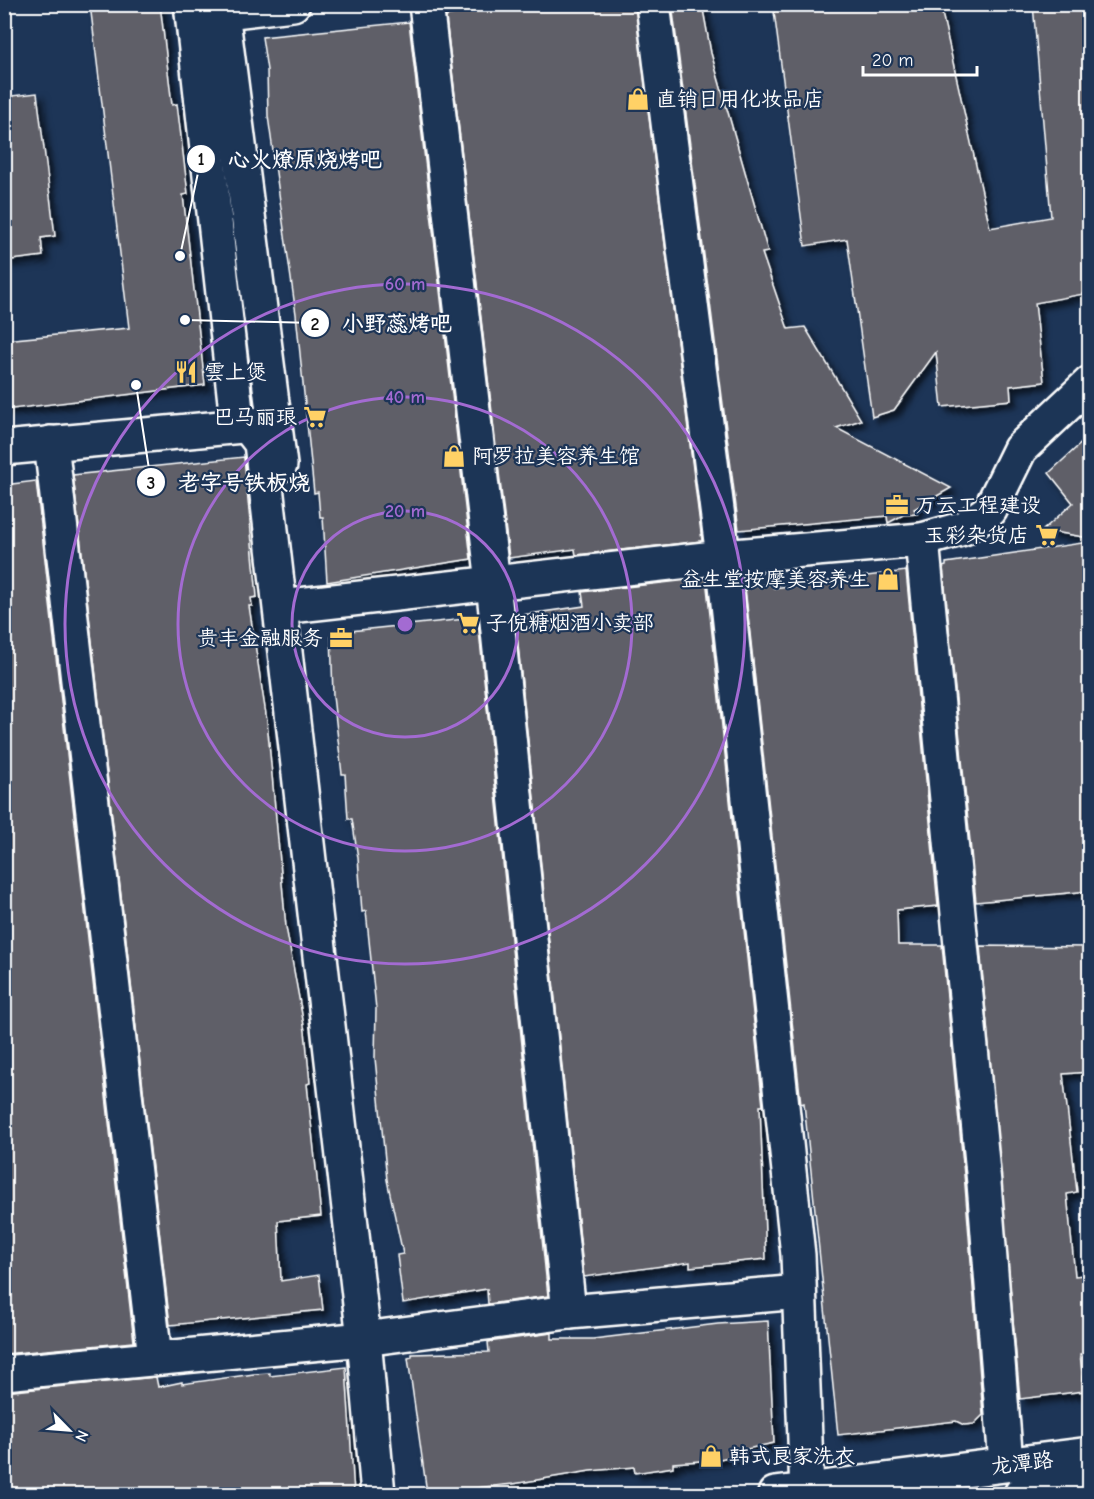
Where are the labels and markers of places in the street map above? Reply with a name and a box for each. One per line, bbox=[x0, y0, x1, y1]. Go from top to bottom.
shop icon: 直销日用化妆品店 bbox=[625, 86, 651, 112]
place label: 直销日用化妆品店 bbox=[656, 87, 824, 111]
callout: 心火燎原烧烤吧 bbox=[186, 139, 394, 179]
callout: 小野蕊烤吧 bbox=[300, 303, 464, 343]
restaurant icon: 雲上煲 bbox=[173, 359, 199, 385]
place label: 雲上煲 bbox=[204, 360, 267, 384]
supermarket icon: 巴马丽琅 bbox=[302, 404, 328, 430]
place label: 巴马丽琅 bbox=[213, 405, 297, 429]
shop icon: 阿罗拉美容养生馆 bbox=[441, 443, 467, 469]
place label: 阿罗拉美容养生馆 bbox=[472, 444, 640, 468]
callout: 老字号铁板烧 bbox=[136, 462, 322, 502]
office icon: 万云工程建设 bbox=[884, 492, 910, 518]
place label: 万云工程建设 bbox=[915, 493, 1041, 517]
supermarket icon: 玉彩杂货店 bbox=[1034, 522, 1060, 548]
place label: 玉彩杂货店 bbox=[924, 523, 1029, 547]
shop icon: 益生堂按摩美容养生 bbox=[875, 566, 901, 592]
place label: 益生堂按摩美容养生 bbox=[681, 567, 870, 591]
supermarket icon: 子倪糖烟酒小卖部 bbox=[455, 610, 481, 636]
place label: 子倪糖烟酒小卖部 bbox=[486, 611, 654, 635]
centre of rings bbox=[395, 614, 415, 634]
office icon: 贵丰金融服务 bbox=[328, 625, 354, 651]
place label: 贵丰金融服务 bbox=[197, 626, 323, 650]
shop icon: 韩式良家洗衣 bbox=[698, 1443, 724, 1469]
place label: 韩式良家洗衣 bbox=[729, 1444, 855, 1468]

